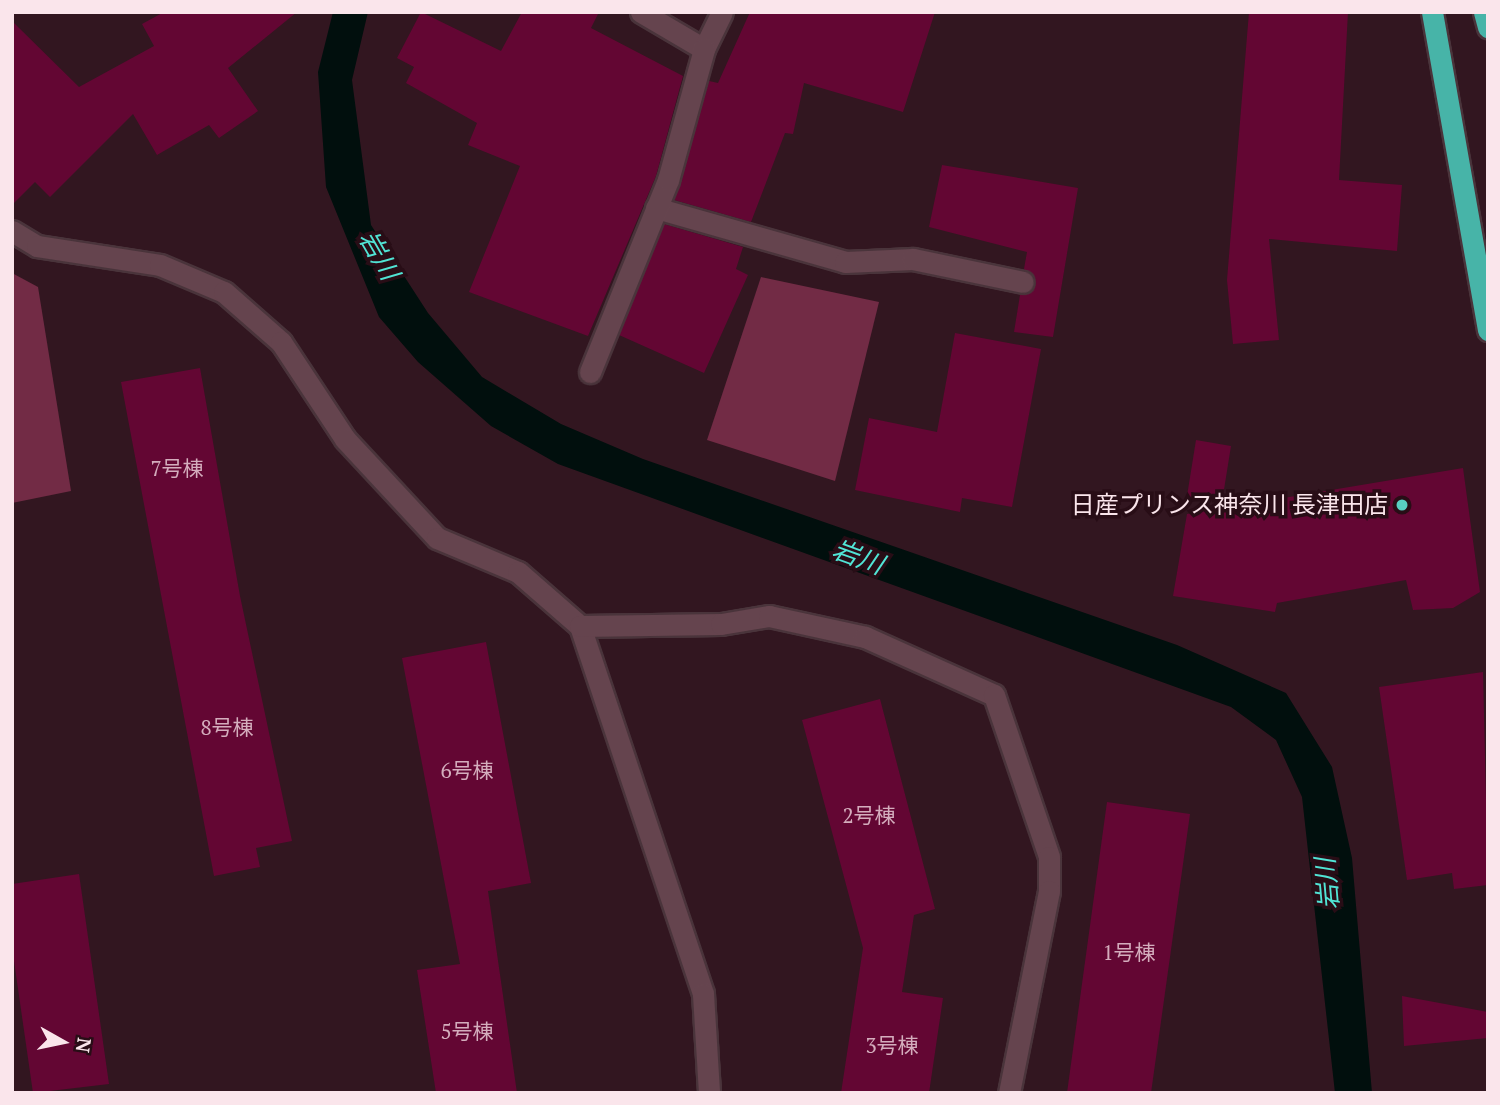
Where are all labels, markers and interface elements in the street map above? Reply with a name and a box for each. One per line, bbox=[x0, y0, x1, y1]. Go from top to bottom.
water label: 岩川 bbox=[352, 225, 406, 285]
house number: 7号棟 bbox=[150, 455, 204, 481]
place label: 日産プリンス神奈川 長津田店 bbox=[1070, 491, 1388, 519]
marker: 日産プリンス神奈川 長津田店 bbox=[1394, 497, 1410, 513]
water label: 岩川 bbox=[828, 533, 888, 581]
house number: 8号棟 bbox=[200, 714, 254, 740]
house number: 6号棟 bbox=[440, 757, 494, 783]
house number: 2号棟 bbox=[842, 802, 896, 828]
water label: 岩川 bbox=[1309, 857, 1345, 911]
house number: 1号棟 bbox=[1102, 939, 1156, 965]
north arrow bbox=[28, 1007, 98, 1077]
house number: 5号棟 bbox=[440, 1018, 494, 1044]
house number: 3号棟 bbox=[865, 1032, 919, 1058]
text: N bbox=[71, 1036, 98, 1054]

